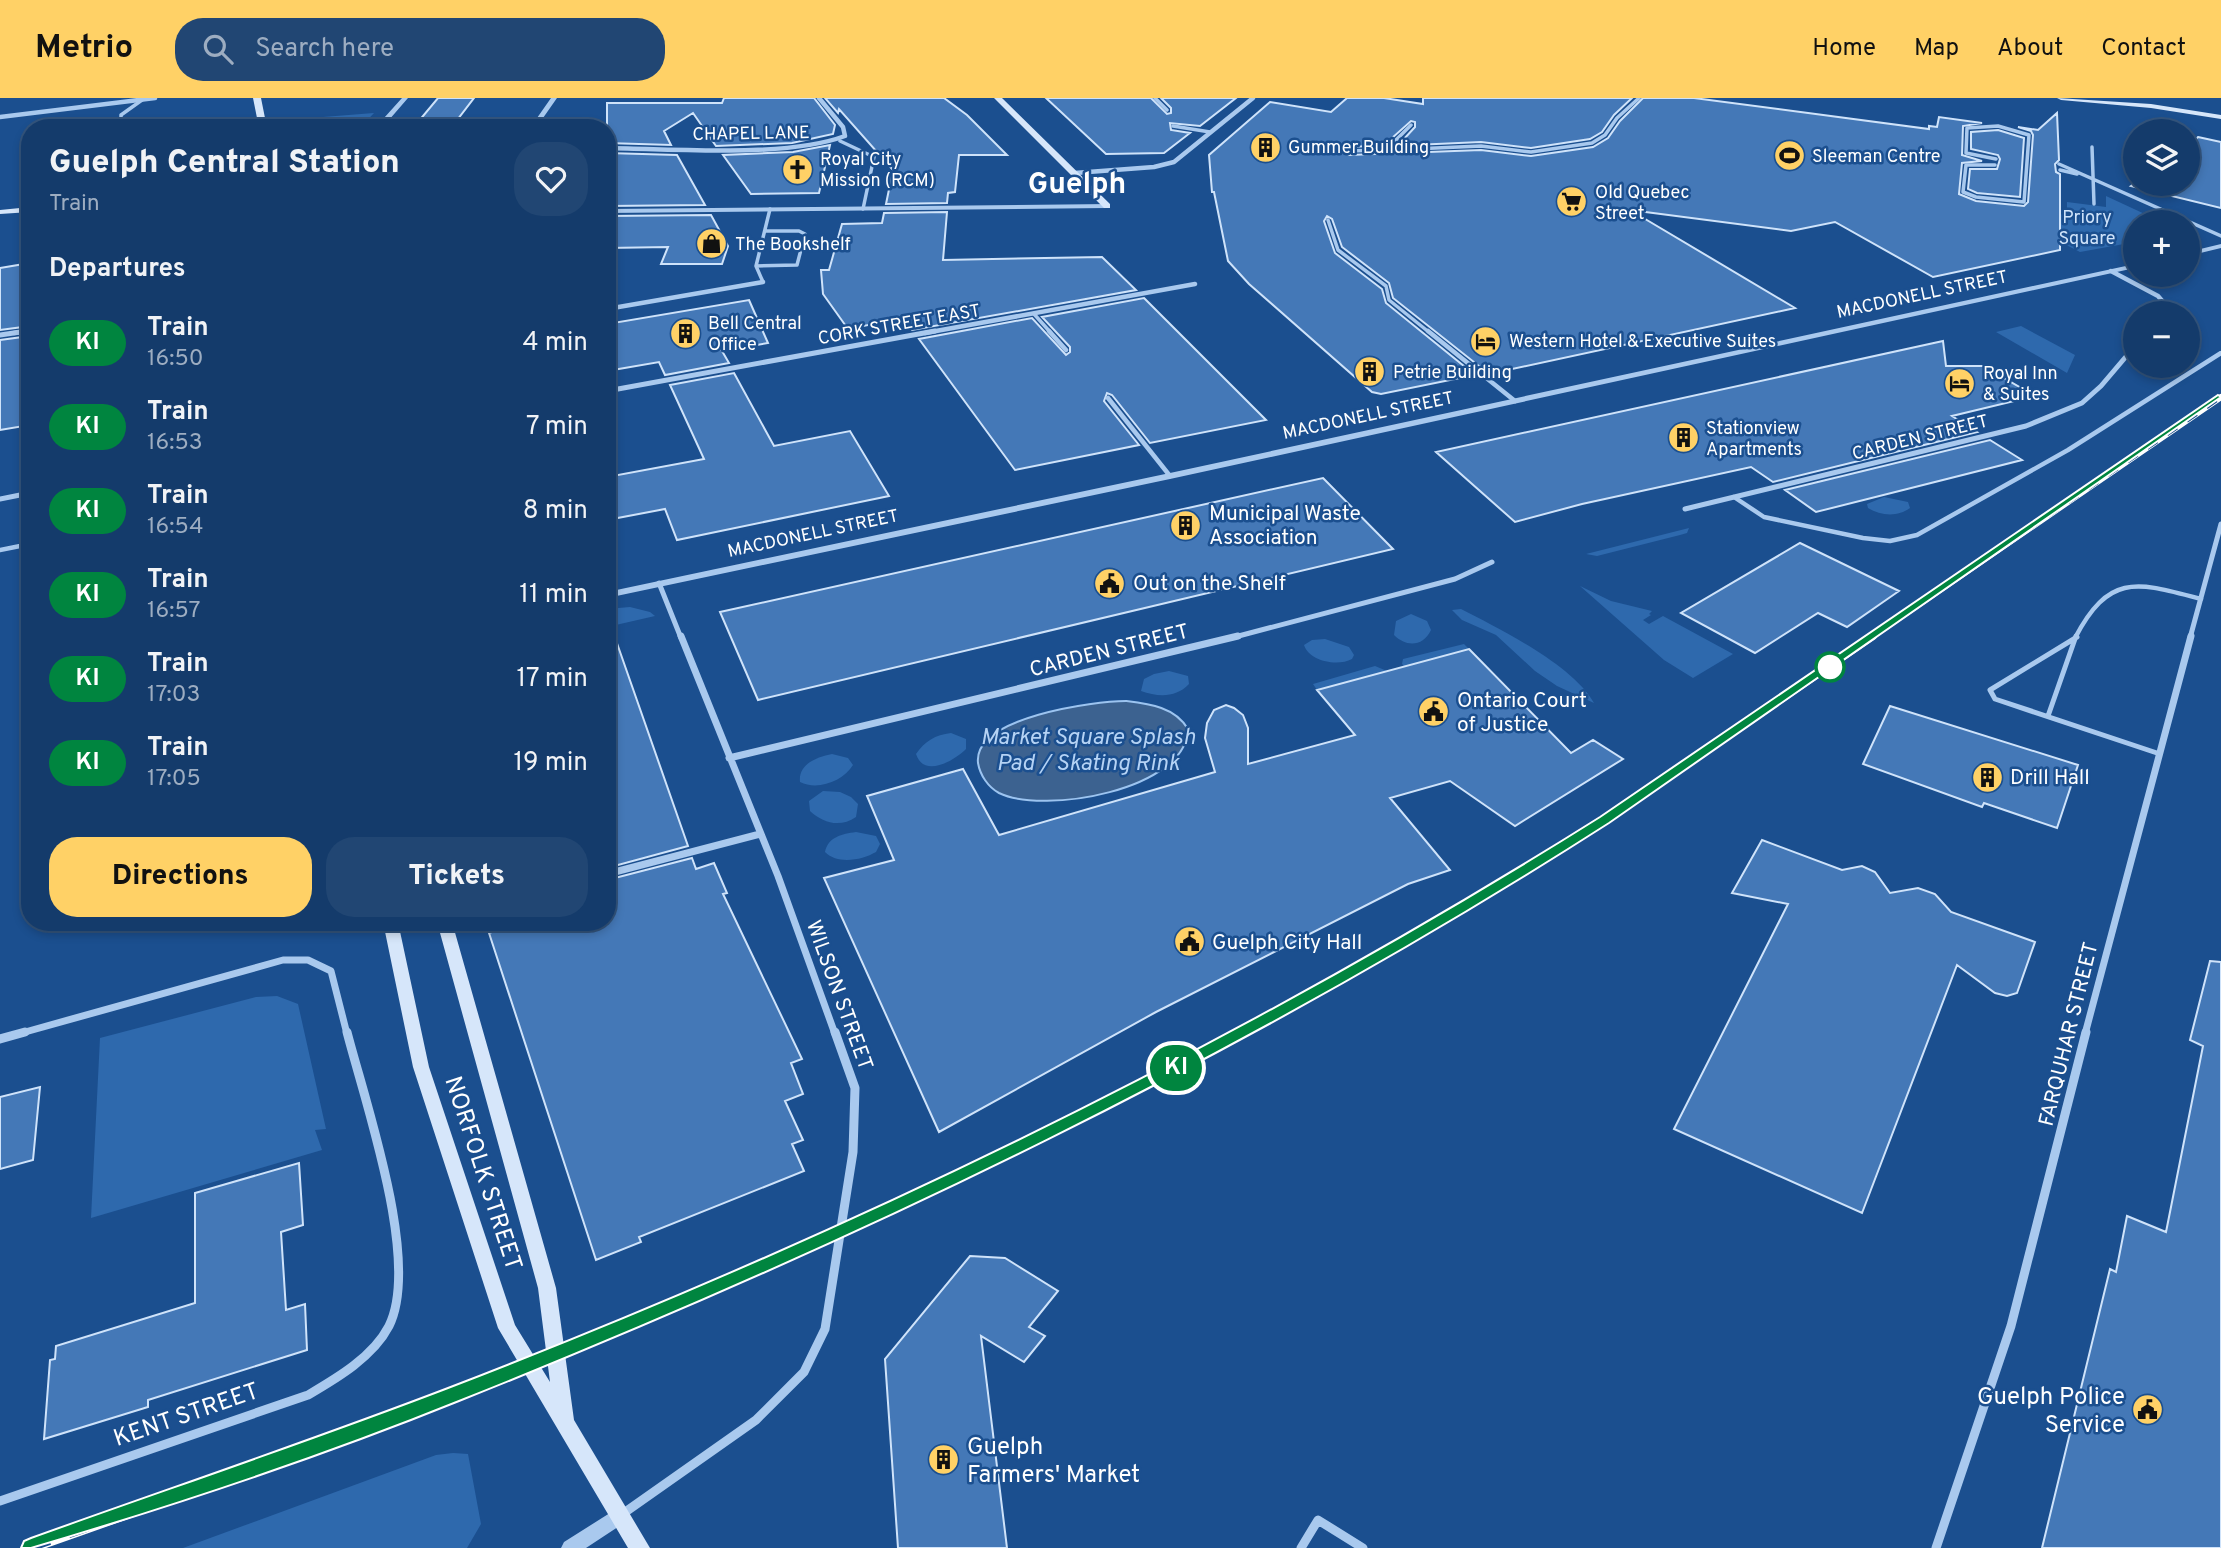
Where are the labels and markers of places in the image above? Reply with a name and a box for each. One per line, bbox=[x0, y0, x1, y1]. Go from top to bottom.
building icon: Gummer Building bbox=[1248, 130, 1282, 164]
place label: Gummer Building bbox=[1288, 137, 1429, 160]
sports icon: Sleeman Centre bbox=[1772, 139, 1806, 173]
place label: Sleeman Centre bbox=[1812, 146, 1941, 169]
place label: Royal City Mission (RCM) bbox=[820, 149, 935, 193]
church icon: Royal City Mission (RCM) bbox=[780, 152, 814, 186]
place label: Old Quebec Street bbox=[1595, 182, 1689, 226]
supermarket icon: Old Quebec Street bbox=[1555, 185, 1589, 219]
shop icon: The Bookshelf bbox=[695, 227, 729, 261]
place label: The Bookshelf bbox=[735, 234, 851, 257]
place label: Bell Central Office bbox=[708, 313, 802, 357]
building icon: Bell Central Office bbox=[668, 316, 702, 350]
hotel icon: Western Hotel & Executive Suites bbox=[1469, 324, 1503, 358]
place label: Western Hotel & Executive Suites bbox=[1509, 331, 1776, 354]
building icon: Petrie Building bbox=[1353, 355, 1387, 389]
place label: Petrie Building bbox=[1393, 362, 1512, 385]
place label: Royal Inn & Suites bbox=[1983, 363, 2058, 407]
hotel icon: Royal Inn & Suites bbox=[1943, 366, 1977, 400]
place label: Stationview Apartments bbox=[1706, 418, 1802, 462]
building icon: Stationview Apartments bbox=[1666, 421, 1700, 455]
place label: Municipal Waste Association bbox=[1209, 501, 1361, 552]
building icon: Municipal Waste Association bbox=[1169, 508, 1203, 542]
public building icon: Out on the Shelf bbox=[1093, 566, 1127, 600]
place label: Out on the Shelf bbox=[1133, 571, 1286, 598]
unlabelled marker bbox=[1815, 652, 1845, 682]
place label: Ontario Court of Justice bbox=[1457, 688, 1587, 739]
public building icon: Ontario Court of Justice bbox=[1417, 695, 1451, 729]
building icon: Drill Hall bbox=[1970, 760, 2004, 794]
place label: Drill Hall bbox=[2010, 765, 2090, 792]
public building icon: Guelph City Hall bbox=[1172, 925, 1206, 959]
place label: Guelph City Hall bbox=[1212, 930, 1362, 957]
place label: Guelph Police Service bbox=[1977, 1383, 2125, 1441]
public building icon: Guelph Police Service bbox=[2131, 1393, 2165, 1427]
place label: Guelph Farmers' Market bbox=[967, 1433, 1140, 1491]
building icon: Guelph Farmers' Market bbox=[927, 1443, 961, 1477]

